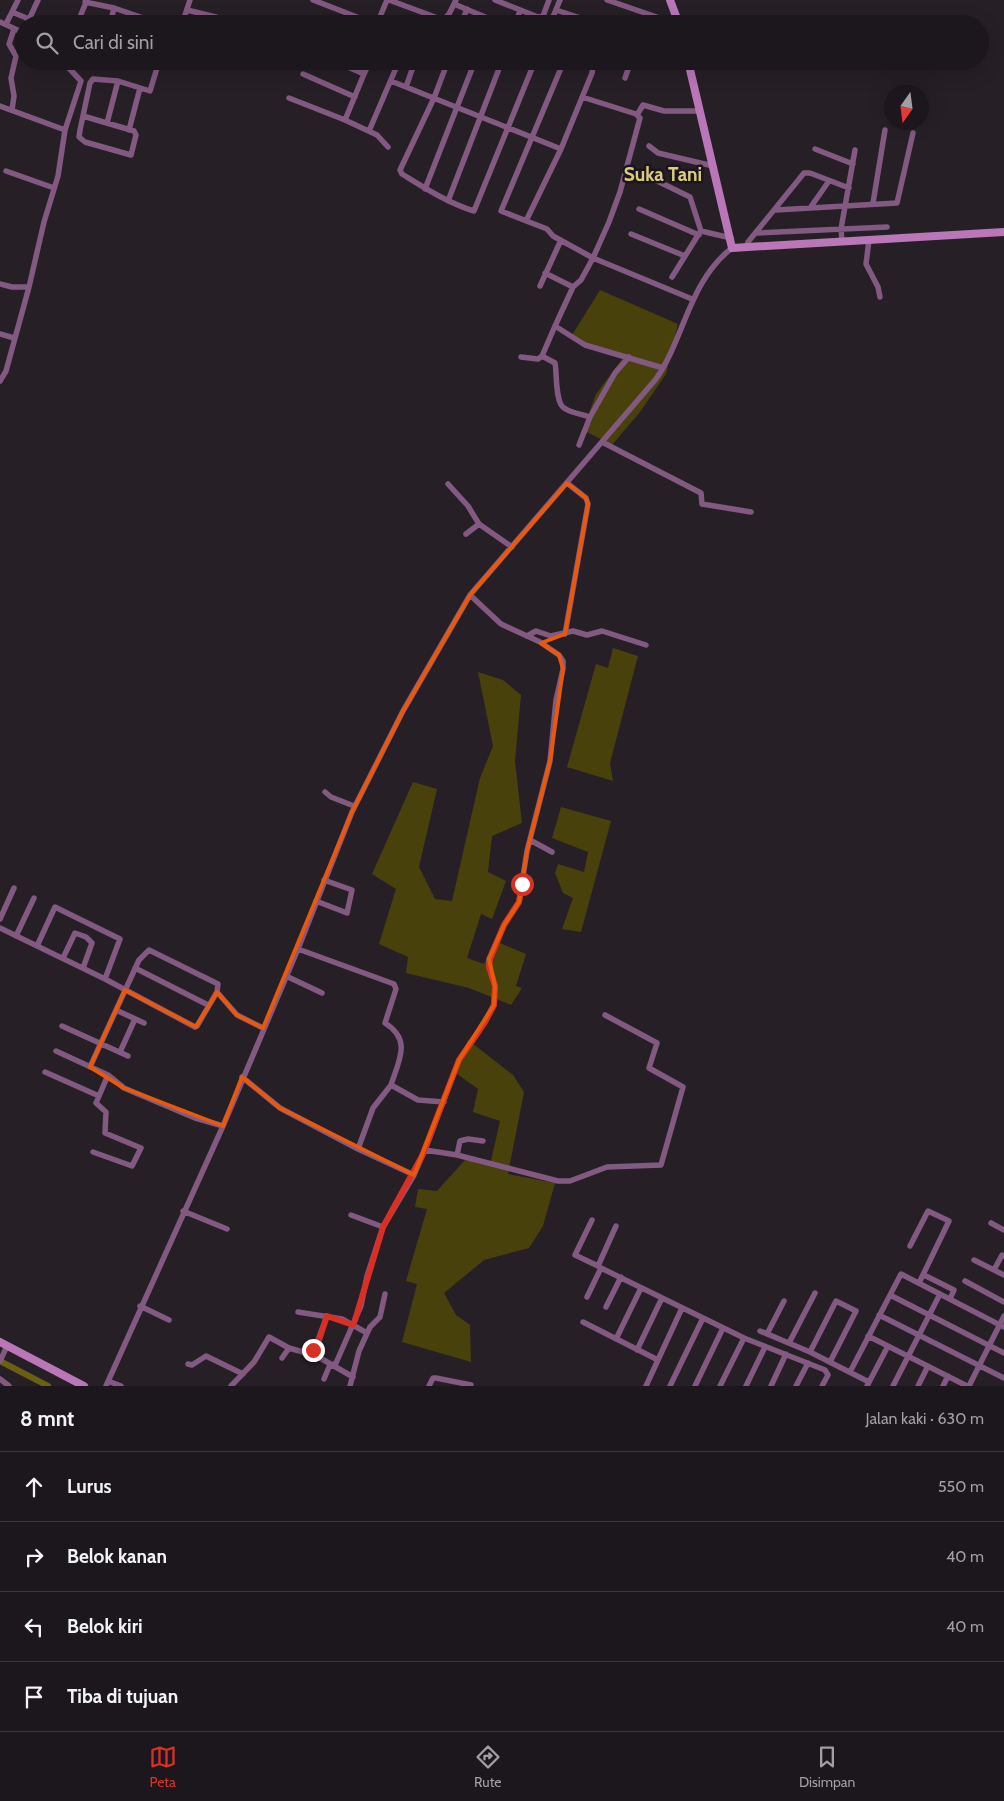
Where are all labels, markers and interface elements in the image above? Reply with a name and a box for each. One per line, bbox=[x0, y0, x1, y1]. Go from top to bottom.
search box bbox=[15, 15, 989, 70]
icon: search bbox=[33, 29, 61, 57]
text: Cari di sini bbox=[73, 31, 154, 54]
north arrow bbox=[884, 85, 929, 130]
district label: Suka Tani bbox=[624, 163, 702, 186]
route start bbox=[511, 873, 534, 896]
route end bbox=[302, 1339, 325, 1362]
text: 8 mnt bbox=[20, 1406, 74, 1431]
text: Jalan kaki · 630 m bbox=[866, 1409, 984, 1428]
icon: ahead bbox=[20, 1473, 48, 1501]
text: Lurus bbox=[67, 1475, 112, 1498]
text: 550 m bbox=[938, 1477, 984, 1496]
icon: right bbox=[20, 1543, 48, 1571]
text: Belok kanan bbox=[67, 1545, 167, 1568]
text: 40 m bbox=[946, 1547, 984, 1566]
icon: left bbox=[20, 1613, 48, 1641]
text: Belok kiri bbox=[67, 1615, 143, 1638]
text: 40 m bbox=[946, 1617, 984, 1636]
icon: arrive bbox=[20, 1683, 48, 1711]
text: Tiba di tujuan bbox=[67, 1685, 178, 1708]
tab: Peta bbox=[149, 1743, 177, 1791]
tab: Rute bbox=[474, 1743, 502, 1791]
tab: Disimpan bbox=[799, 1743, 855, 1791]

